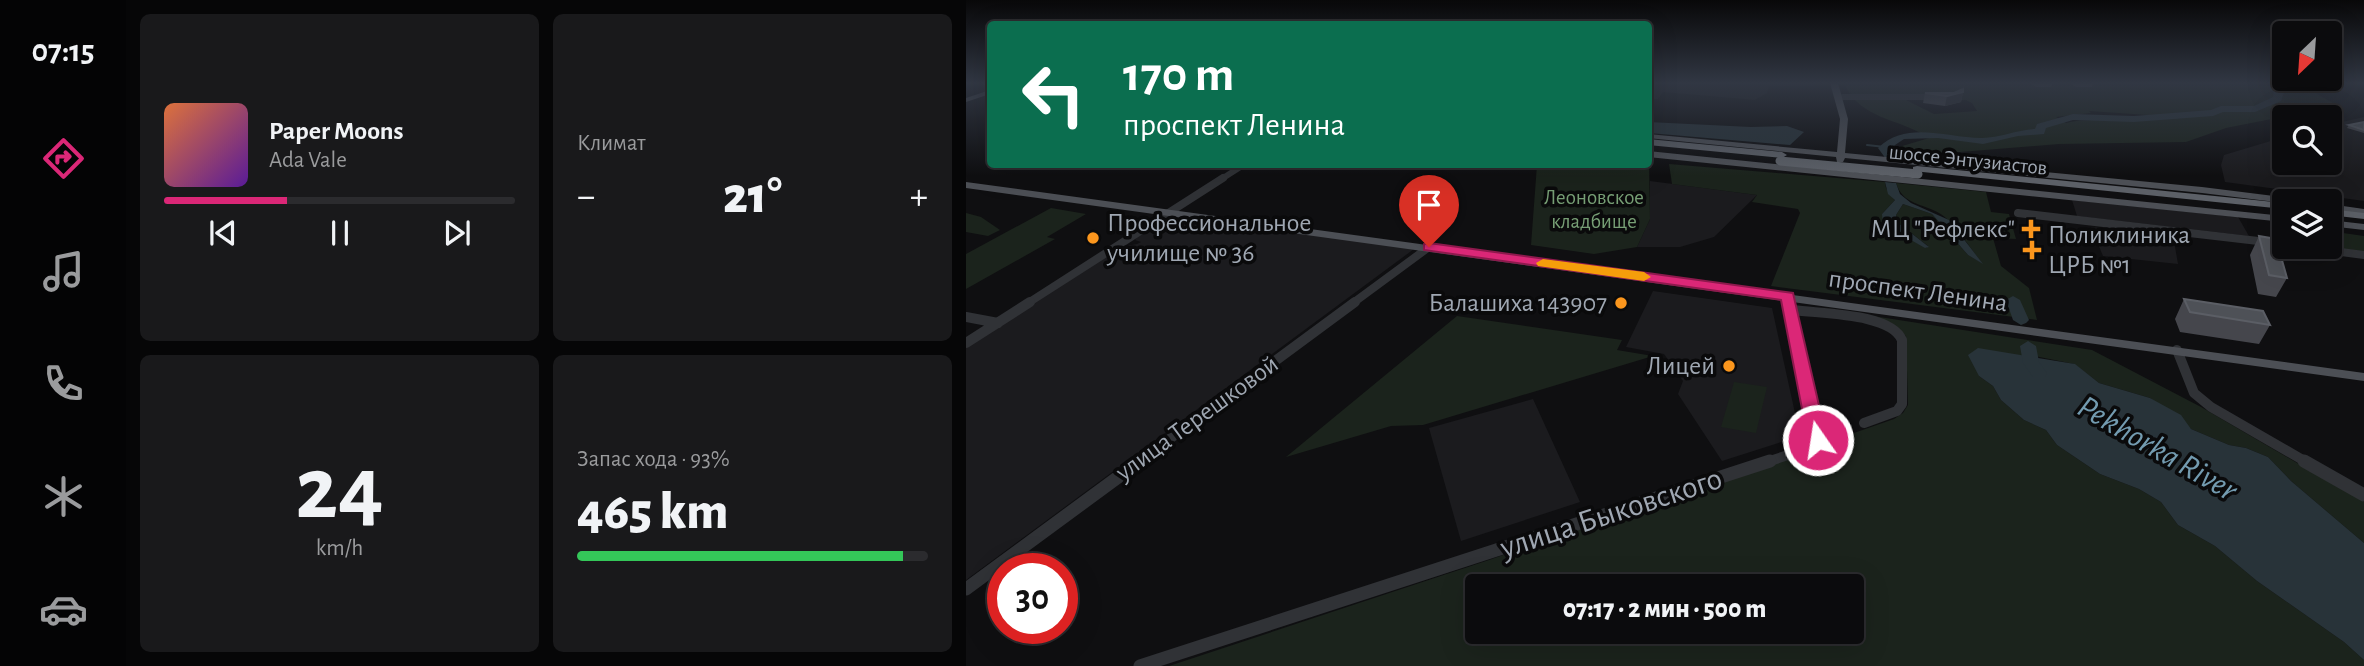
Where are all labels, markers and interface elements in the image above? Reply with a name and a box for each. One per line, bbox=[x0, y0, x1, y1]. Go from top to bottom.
north arrow bbox=[2272, 21, 2342, 91]
map controls bbox=[2272, 21, 2342, 259]
text: 07:15 bbox=[31, 35, 95, 67]
icon: left bbox=[1008, 49, 1099, 140]
text: 170 m bbox=[1123, 51, 1234, 100]
button: search bbox=[2272, 105, 2342, 175]
text: проспект Ленина bbox=[1123, 109, 1345, 141]
text: Paper Moons bbox=[269, 118, 404, 144]
text: Климат bbox=[577, 132, 646, 155]
icon: directions bbox=[39, 134, 88, 183]
street label: шоссе Энтузиастов bbox=[1888, 141, 2048, 179]
text: Ada Vale bbox=[269, 149, 347, 172]
text: 21° bbox=[723, 170, 782, 222]
pin bbox=[1399, 175, 1459, 247]
text: − bbox=[577, 178, 595, 216]
text: + bbox=[910, 178, 928, 216]
icon: arrive bbox=[1410, 186, 1448, 224]
park label: Леоновское кладбище bbox=[1544, 187, 1644, 232]
button: layers bbox=[2272, 189, 2342, 259]
place label: Профессиональное училище № 36 bbox=[1106, 210, 1311, 266]
icon: previous bbox=[204, 214, 242, 252]
icon: pause bbox=[321, 214, 359, 252]
icon: next bbox=[438, 214, 476, 252]
place label: МЦ "Рефлекс" bbox=[1870, 216, 2015, 242]
marker: МЦ "Рефлекс" bbox=[2021, 219, 2041, 239]
place label: Поликлиника ЦРБ №1 bbox=[2048, 222, 2190, 278]
marker: Профессиональное училище № 36 bbox=[1085, 230, 1101, 246]
marker: Поликлиника ЦРБ №1 bbox=[2022, 240, 2042, 260]
icon: music bbox=[39, 247, 88, 296]
street label: проспект Ленина bbox=[1827, 266, 2009, 316]
place label: Балашиха 143907 bbox=[1428, 290, 1607, 316]
marker: Балашиха 143907 bbox=[1613, 295, 1629, 311]
street label: улица Терешковой bbox=[1110, 350, 1283, 486]
place label: Лицей bbox=[1647, 353, 1715, 379]
marker: Лицей bbox=[1721, 358, 1737, 374]
icon: phone bbox=[39, 359, 88, 408]
water label: Pekhorka River bbox=[2072, 390, 2243, 508]
position arrow bbox=[1781, 403, 1855, 477]
text: 24 bbox=[295, 444, 384, 535]
text: Запас хода · 93% bbox=[577, 448, 730, 471]
street label: улица Быковского bbox=[1495, 462, 1726, 564]
icon: climate bbox=[39, 472, 88, 521]
text: 465 km bbox=[577, 486, 728, 538]
text: km/h bbox=[316, 537, 363, 560]
speed limit sign: 30 bbox=[987, 553, 1078, 644]
icon: car bbox=[39, 585, 88, 634]
text: 07:17 · 2 мин · 500 m bbox=[1563, 596, 1766, 622]

